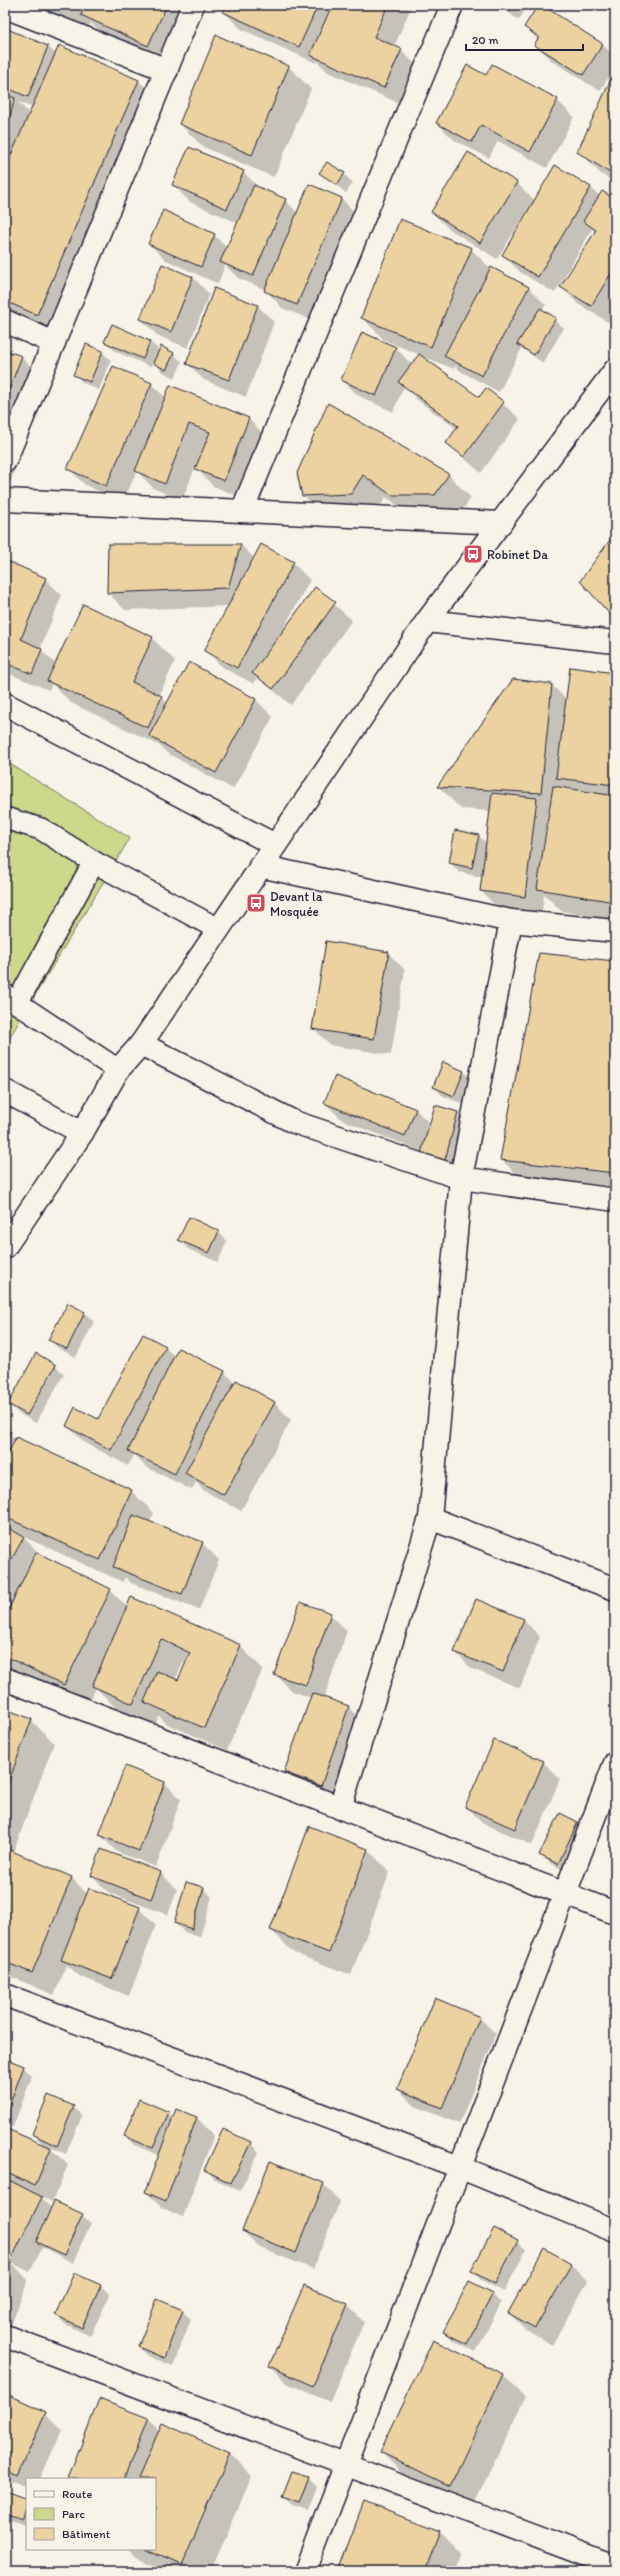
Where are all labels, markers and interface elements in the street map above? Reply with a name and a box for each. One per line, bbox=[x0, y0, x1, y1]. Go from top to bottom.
scale bar bbox=[466, 26, 583, 52]
text: 20 m bbox=[472, 33, 499, 47]
bus stop icon: Robinet Da bbox=[462, 543, 484, 565]
place label: Robinet Da bbox=[487, 547, 548, 562]
place label: Devant la Mosquée bbox=[270, 889, 323, 919]
bus stop icon: Devant la Mosquée bbox=[245, 892, 267, 914]
legend bbox=[26, 2478, 156, 2550]
text: Route bbox=[62, 2487, 92, 2501]
text: Parc bbox=[62, 2507, 85, 2521]
text: Bâtiment bbox=[62, 2527, 111, 2541]

